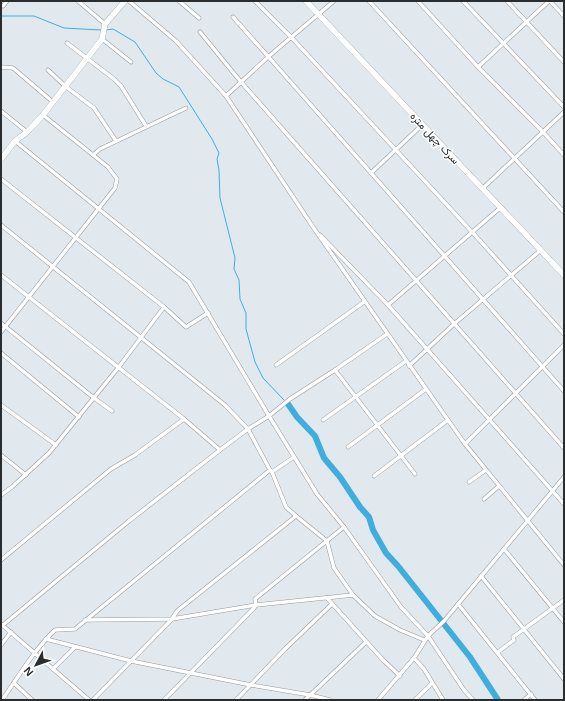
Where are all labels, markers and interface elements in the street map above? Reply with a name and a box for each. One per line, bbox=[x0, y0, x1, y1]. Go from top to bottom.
street label: سرک چهل متره bbox=[407, 110, 462, 168]
north arrow bbox=[16, 645, 56, 685]
text: N bbox=[21, 665, 36, 678]

